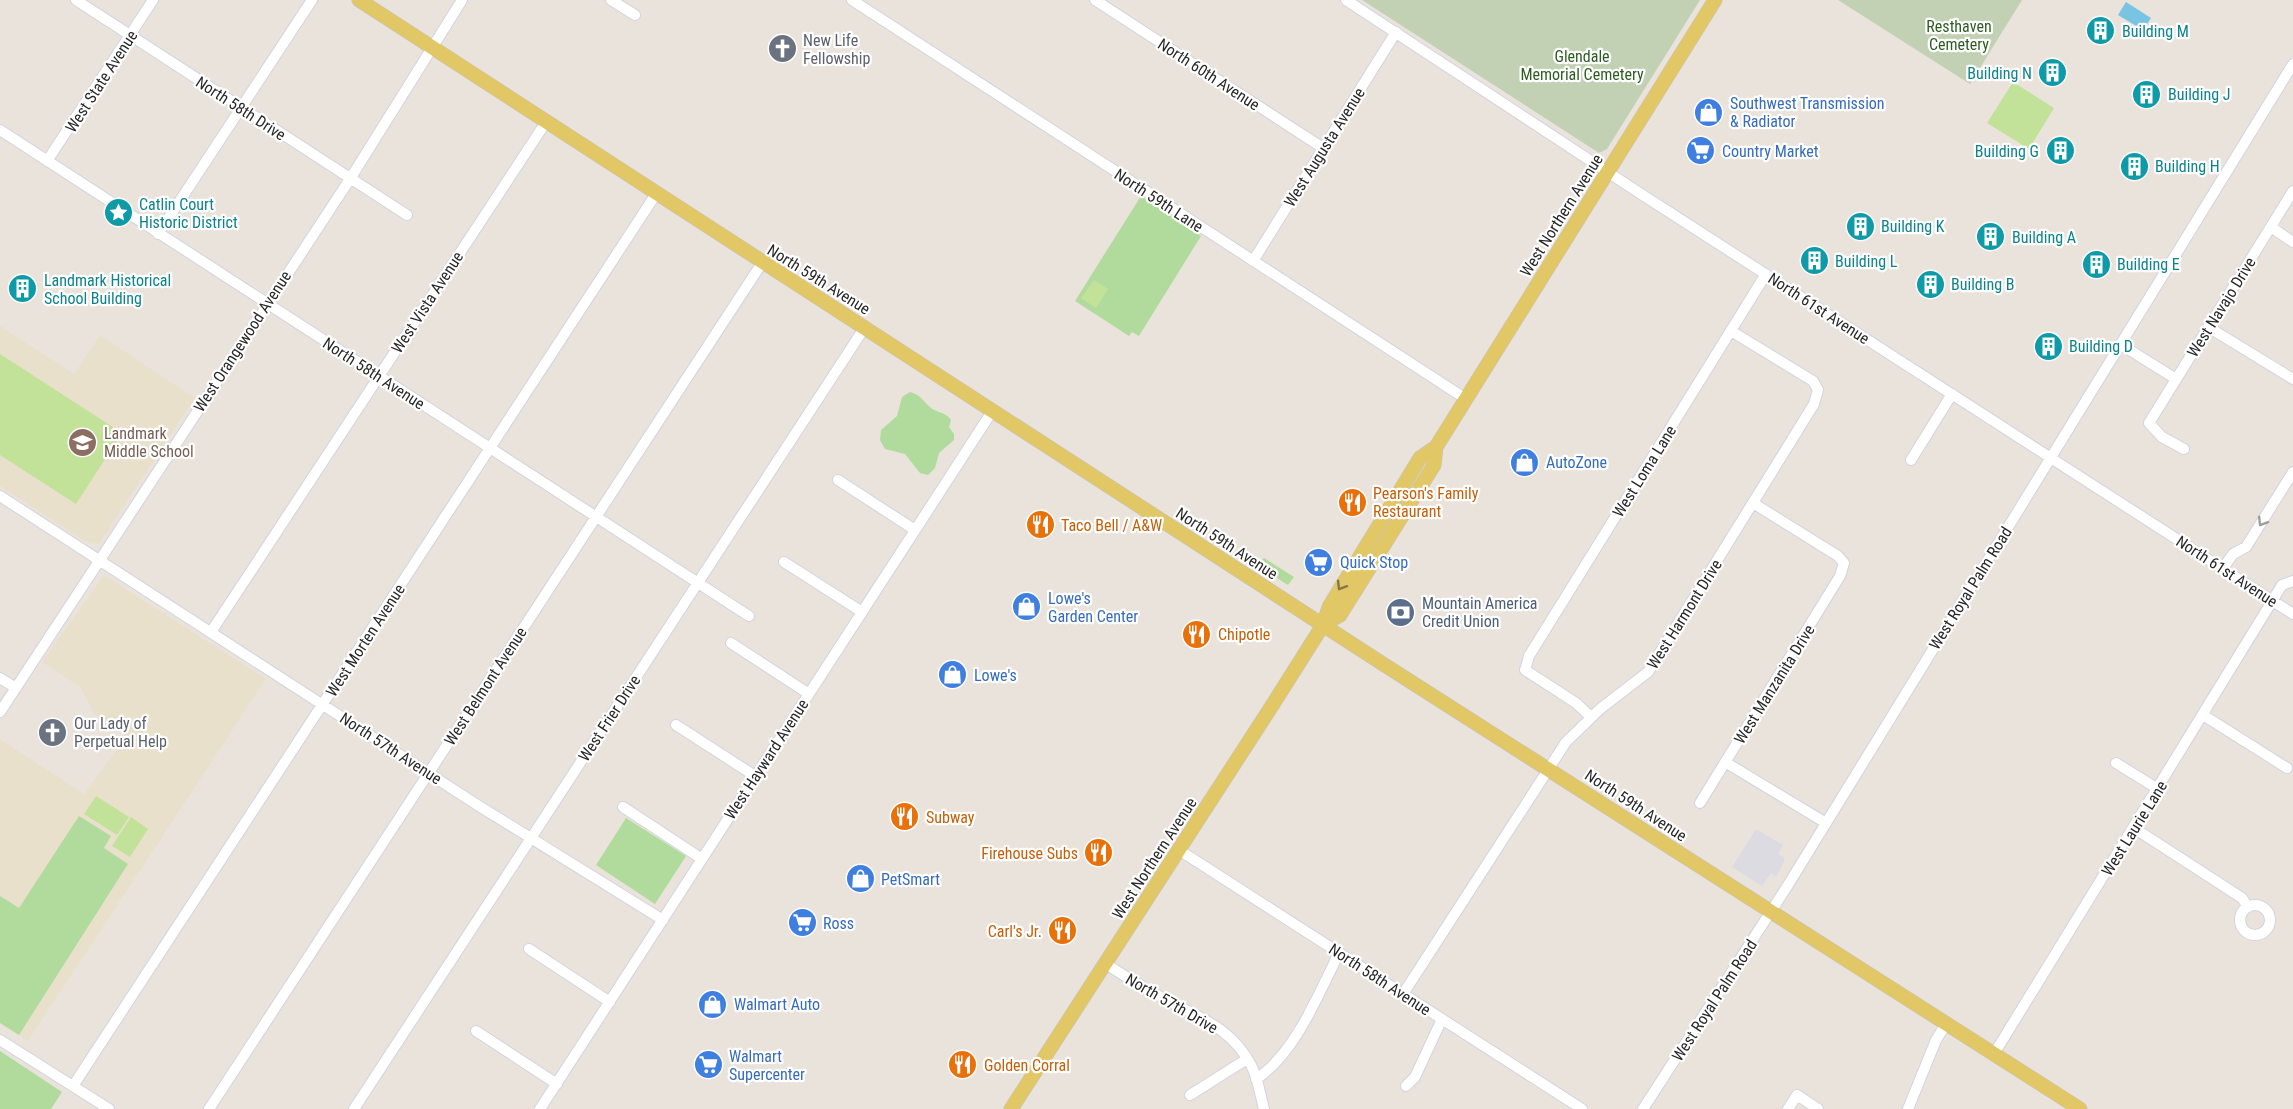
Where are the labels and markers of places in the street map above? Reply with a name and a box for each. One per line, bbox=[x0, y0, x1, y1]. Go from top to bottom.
building icon: Building M bbox=[2085, 15, 2117, 47]
place label: Building M bbox=[2122, 22, 2189, 41]
place label: New Life Fellowship bbox=[803, 31, 871, 68]
church icon: New Life Fellowship bbox=[766, 33, 798, 65]
building icon: Building N bbox=[2037, 57, 2069, 89]
place label: Building N bbox=[1967, 64, 2032, 83]
building icon: Building J bbox=[2131, 78, 2163, 110]
place label: Building J bbox=[2168, 85, 2230, 104]
place label: Southwest Transmission & Radiator bbox=[1730, 94, 1885, 131]
shop icon: Southwest Transmission & Radiator bbox=[1693, 96, 1725, 128]
supermarket icon: Country Market bbox=[1685, 135, 1717, 167]
building icon: Building G bbox=[2044, 135, 2076, 167]
place label: Country Market bbox=[1722, 142, 1819, 161]
place label: Building G bbox=[1975, 142, 2039, 161]
building icon: Building H bbox=[2118, 150, 2150, 182]
place label: Building H bbox=[2155, 157, 2220, 176]
place label: Catlin Court Historic District bbox=[139, 195, 238, 232]
place icon: Catlin Court Historic District bbox=[102, 197, 134, 229]
building icon: Building K bbox=[1844, 210, 1876, 242]
place label: Building K bbox=[1881, 217, 1945, 236]
building icon: Building A bbox=[1975, 221, 2007, 253]
place label: Building A bbox=[2012, 228, 2076, 247]
building icon: Building L bbox=[1798, 245, 1830, 277]
building icon: Building E bbox=[2080, 248, 2112, 280]
place label: Building L bbox=[1835, 252, 1898, 271]
place label: Building E bbox=[2117, 255, 2180, 274]
building icon: Building B bbox=[1914, 268, 1946, 300]
place label: Landmark Historical School Building bbox=[44, 271, 171, 308]
building icon: Landmark Historical School Building bbox=[7, 273, 39, 305]
place label: Building B bbox=[1951, 275, 2014, 294]
building icon: Building D bbox=[2032, 330, 2064, 362]
place label: Building D bbox=[2069, 337, 2133, 356]
place label: Landmark Middle School bbox=[104, 424, 194, 461]
school or university icon: Landmark Middle School bbox=[67, 426, 99, 458]
shop icon: AutoZone bbox=[1509, 446, 1541, 478]
place label: AutoZone bbox=[1546, 453, 1607, 472]
place label: Pearson's Family Restaurant bbox=[1373, 484, 1479, 521]
restaurant icon: Pearson's Family Restaurant bbox=[1336, 486, 1368, 518]
restaurant icon: Taco Bell / A&W bbox=[1024, 509, 1056, 541]
place label: Taco Bell / A&W bbox=[1061, 516, 1162, 535]
supermarket icon: Quick Stop bbox=[1303, 546, 1335, 578]
place label: Quick Stop bbox=[1340, 553, 1408, 572]
place label: Lowe's Garden Center bbox=[1048, 589, 1138, 626]
shop icon: Lowe's Garden Center bbox=[1011, 591, 1043, 623]
place label: Mountain America Credit Union bbox=[1422, 594, 1537, 631]
bank icon: Mountain America Credit Union bbox=[1385, 596, 1417, 628]
restaurant icon: Chipotle bbox=[1181, 618, 1213, 650]
place label: Chipotle bbox=[1218, 625, 1270, 644]
shop icon: Lowe's bbox=[937, 659, 969, 691]
place label: Lowe's bbox=[974, 666, 1017, 685]
place label: Our Lady of Perpetual Help bbox=[74, 714, 167, 751]
church icon: Our Lady of Perpetual Help bbox=[37, 716, 69, 748]
restaurant icon: Subway bbox=[889, 801, 921, 833]
place label: Subway bbox=[926, 808, 975, 827]
restaurant icon: Firehouse Subs bbox=[1083, 837, 1115, 869]
place label: Firehouse Subs bbox=[981, 844, 1078, 863]
shop icon: PetSmart bbox=[844, 863, 876, 895]
place label: PetSmart bbox=[881, 870, 940, 889]
supermarket icon: Ross bbox=[786, 907, 818, 939]
place label: Ross bbox=[823, 914, 854, 933]
restaurant icon: Carl's Jr. bbox=[1047, 915, 1079, 947]
place label: Carl's Jr. bbox=[988, 922, 1042, 941]
shop icon: Walmart Auto bbox=[697, 988, 729, 1020]
place label: Walmart Auto bbox=[734, 995, 820, 1014]
place label: Walmart Supercenter bbox=[729, 1047, 805, 1084]
supermarket icon: Walmart Supercenter bbox=[692, 1049, 724, 1081]
restaurant icon: Golden Corral bbox=[947, 1049, 979, 1081]
place label: Golden Corral bbox=[984, 1056, 1070, 1075]

